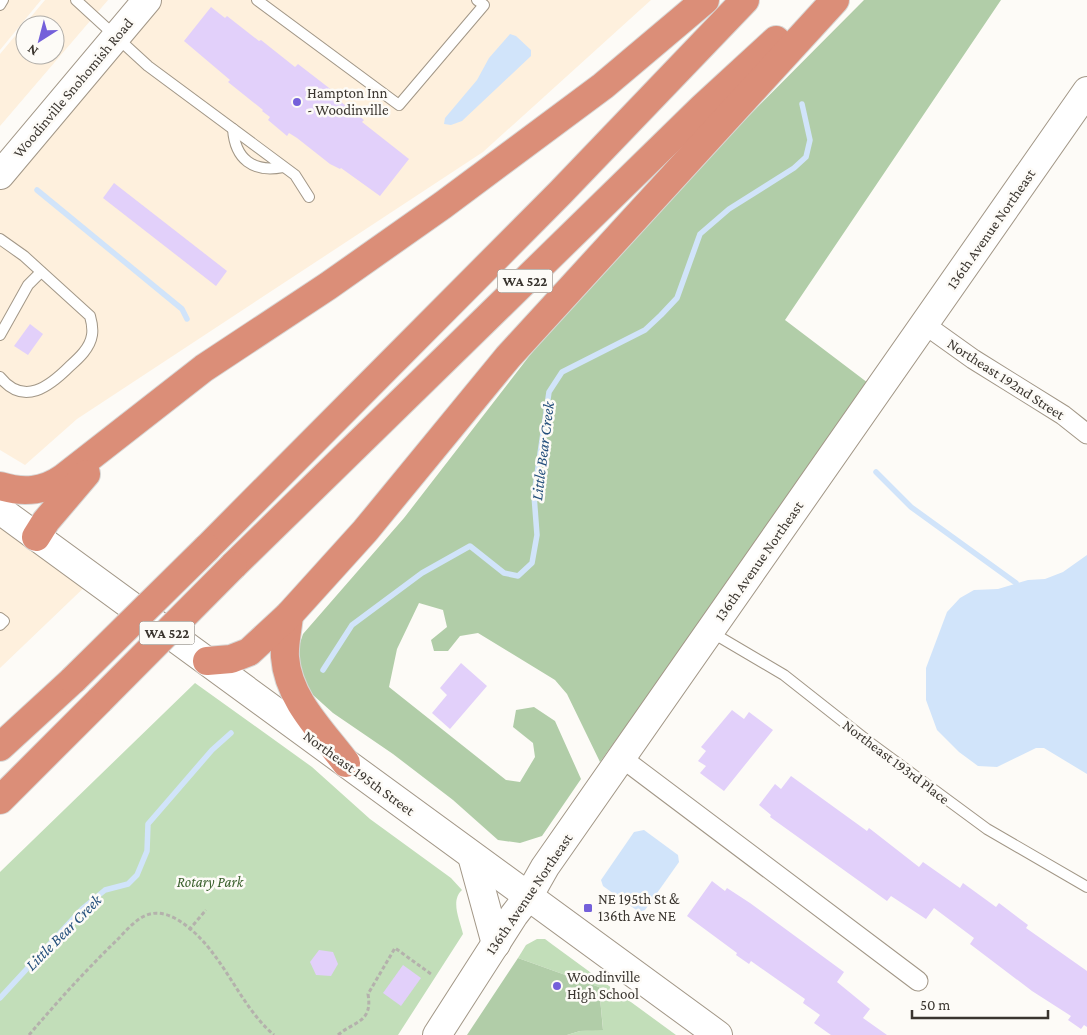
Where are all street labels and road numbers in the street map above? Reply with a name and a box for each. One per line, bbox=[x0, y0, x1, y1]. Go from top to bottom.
street label: Woodinville Snohomish Road bbox=[10, 15, 136, 161]
street label: 136th Avenue Northeast bbox=[944, 165, 1039, 292]
road number: WA 522 bbox=[498, 270, 552, 292]
street label: Northeast 192nd Street bbox=[945, 335, 1068, 423]
street label: 136th Avenue Northeast bbox=[712, 497, 807, 624]
road number: WA 522 bbox=[140, 622, 194, 644]
street label: Northeast 193rd Place bbox=[840, 717, 953, 807]
street label: Northeast 195th Street bbox=[300, 727, 418, 819]
street label: 136th Avenue Northeast bbox=[483, 830, 576, 958]

